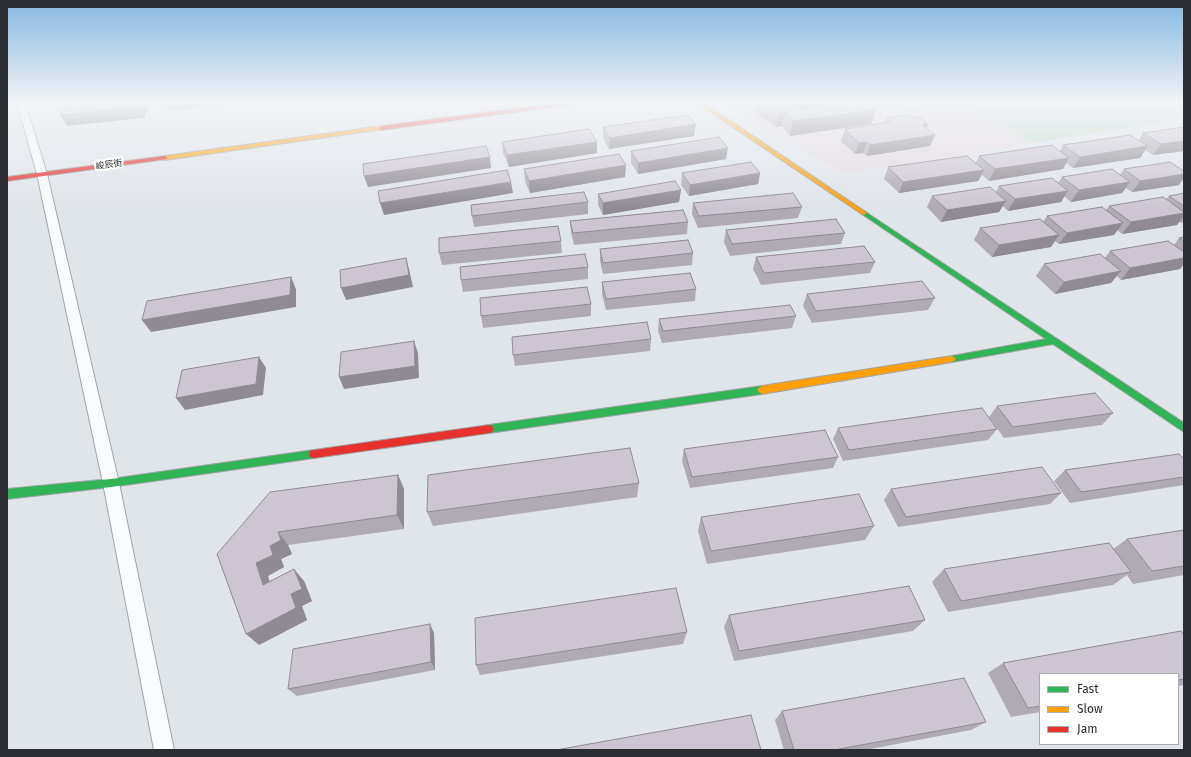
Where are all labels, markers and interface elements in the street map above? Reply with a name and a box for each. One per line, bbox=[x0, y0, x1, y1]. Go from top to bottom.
street label: 峻辰街 bbox=[95, 158, 123, 172]
legend bbox=[1039, 673, 1179, 745]
text: Fast bbox=[1077, 682, 1099, 696]
text: Slow bbox=[1077, 702, 1103, 716]
text: Jam bbox=[1077, 722, 1097, 736]

